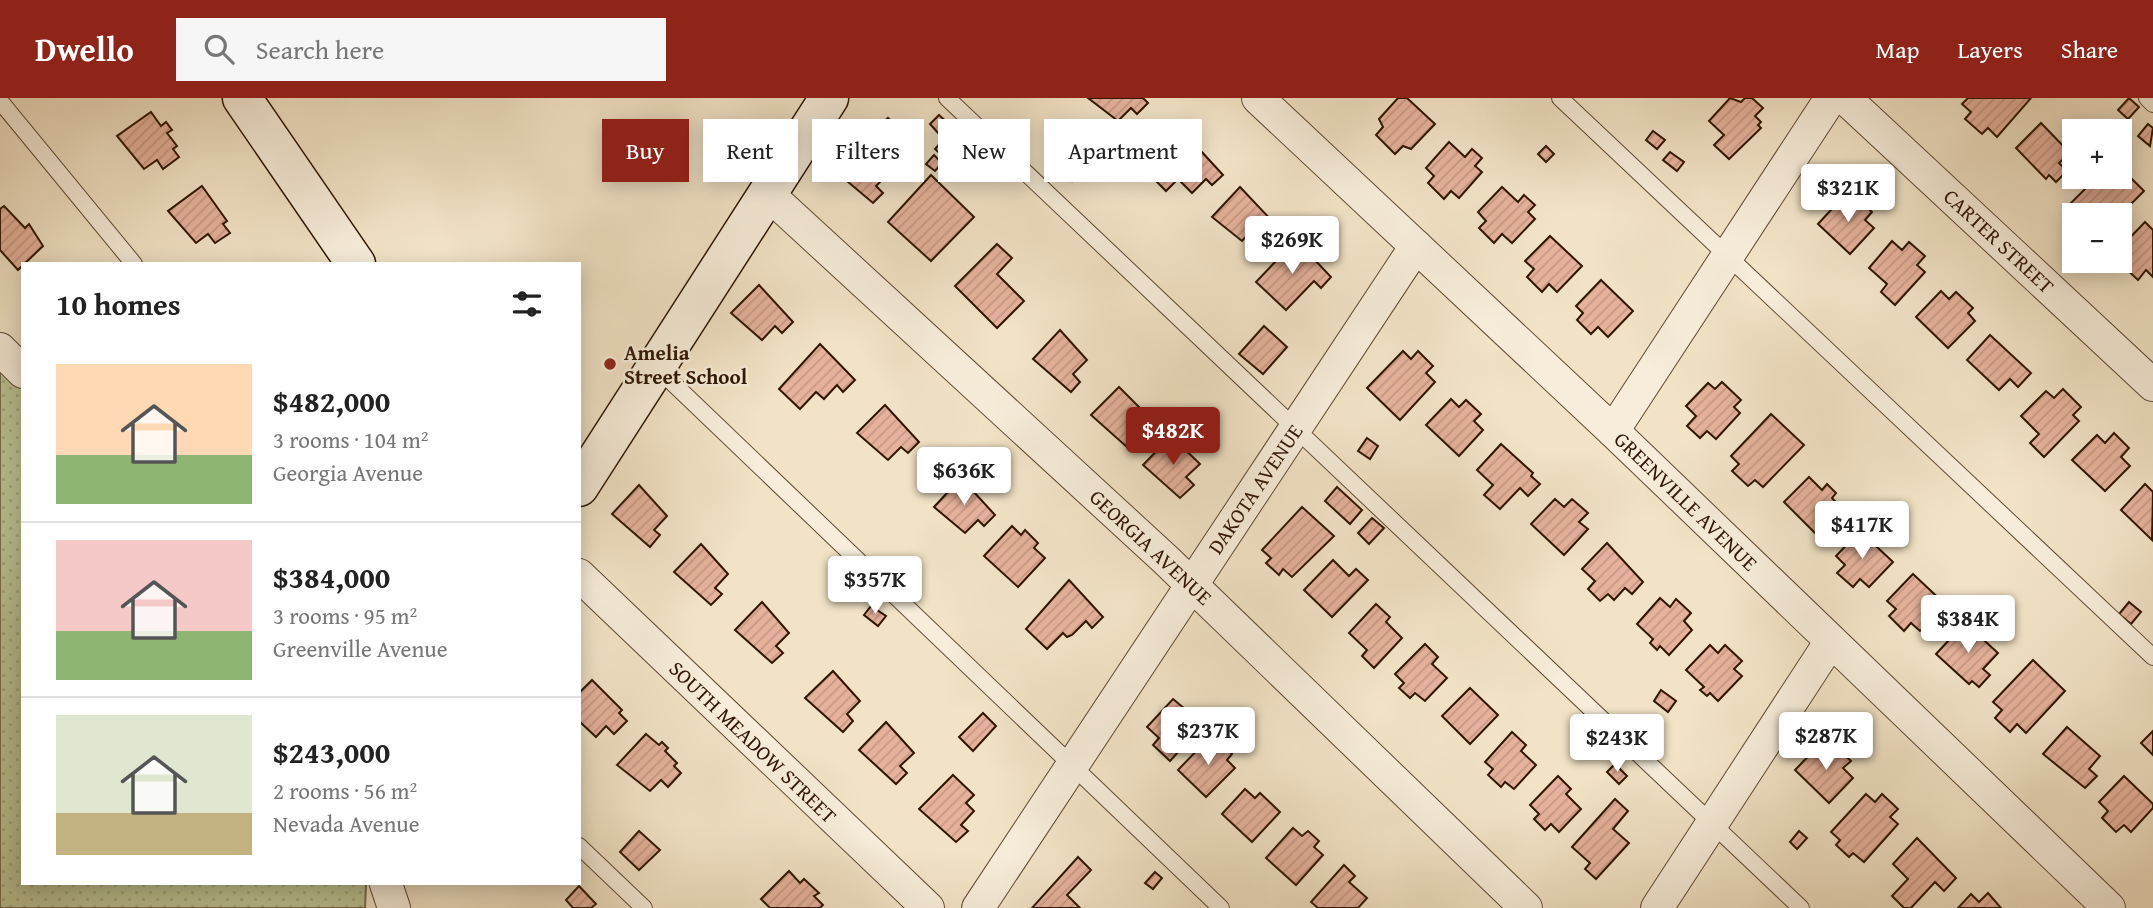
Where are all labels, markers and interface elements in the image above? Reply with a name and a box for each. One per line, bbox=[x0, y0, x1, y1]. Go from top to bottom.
search box bbox=[176, 18, 666, 81]
text: Dwello bbox=[35, 25, 134, 73]
icon: search bbox=[200, 30, 238, 68]
text: Search here bbox=[256, 30, 384, 69]
text: Map bbox=[1876, 32, 1919, 67]
text: Layers bbox=[1957, 32, 2023, 67]
text: Share bbox=[2061, 32, 2118, 67]
chip: Buy bbox=[602, 119, 689, 182]
chip: Rent bbox=[703, 119, 798, 182]
chip: Filters bbox=[812, 119, 924, 182]
chip: New bbox=[938, 119, 1030, 182]
chip: Apartment bbox=[1044, 119, 1202, 182]
map controls bbox=[2062, 119, 2132, 273]
button: + bbox=[2062, 119, 2132, 189]
pin: $321K bbox=[1799, 164, 1897, 224]
text: $321K bbox=[1817, 170, 1879, 203]
street label: CARTER STREET bbox=[1937, 181, 2061, 301]
button: − bbox=[2062, 203, 2132, 273]
pin: $269K bbox=[1243, 216, 1341, 276]
text: $269K bbox=[1261, 222, 1323, 255]
text: 10 homes bbox=[56, 282, 181, 326]
icon: filters bbox=[508, 285, 546, 323]
place label: Amelia Street School bbox=[624, 337, 748, 392]
marker: Amelia Street School bbox=[602, 356, 618, 372]
text: $482,000 bbox=[273, 379, 390, 423]
icon: home bbox=[112, 392, 196, 476]
pin: $482K bbox=[1124, 408, 1222, 467]
text: $482K bbox=[1142, 413, 1204, 446]
street label: DAKOTA AVENUE bbox=[1200, 417, 1310, 560]
text: 3 rooms · 104 m² bbox=[273, 423, 428, 456]
street label: GREENVILLE AVENUE bbox=[1607, 424, 1765, 578]
pin: $636K bbox=[915, 448, 1013, 507]
text: $636K bbox=[933, 453, 995, 486]
text: Georgia Avenue bbox=[273, 456, 423, 489]
street label: GEORGIA AVENUE bbox=[1083, 482, 1220, 612]
pin: $417K bbox=[1813, 502, 1911, 561]
text: $417K bbox=[1831, 507, 1893, 540]
text: $384,000 bbox=[273, 555, 390, 599]
pin: $357K bbox=[826, 556, 924, 616]
text: $357K bbox=[844, 562, 906, 595]
icon: home bbox=[112, 568, 196, 652]
pin: $384K bbox=[1919, 596, 2017, 655]
text: 3 rooms · 95 m² bbox=[273, 599, 417, 632]
text: $384K bbox=[1937, 601, 1999, 634]
text: Greenville Avenue bbox=[273, 632, 448, 665]
street label: SOUTH MEADOW STREET bbox=[662, 653, 844, 831]
pin: $237K bbox=[1159, 708, 1257, 767]
pin: $287K bbox=[1777, 712, 1875, 772]
text: $237K bbox=[1177, 713, 1239, 746]
pin: $243K bbox=[1568, 714, 1666, 774]
text: $287K bbox=[1795, 718, 1857, 751]
text: $243K bbox=[1586, 720, 1648, 753]
text: $243,000 bbox=[273, 730, 390, 774]
icon: home bbox=[112, 743, 196, 827]
text: 2 rooms · 56 m² bbox=[273, 774, 417, 807]
text: Nevada Avenue bbox=[273, 807, 420, 840]

